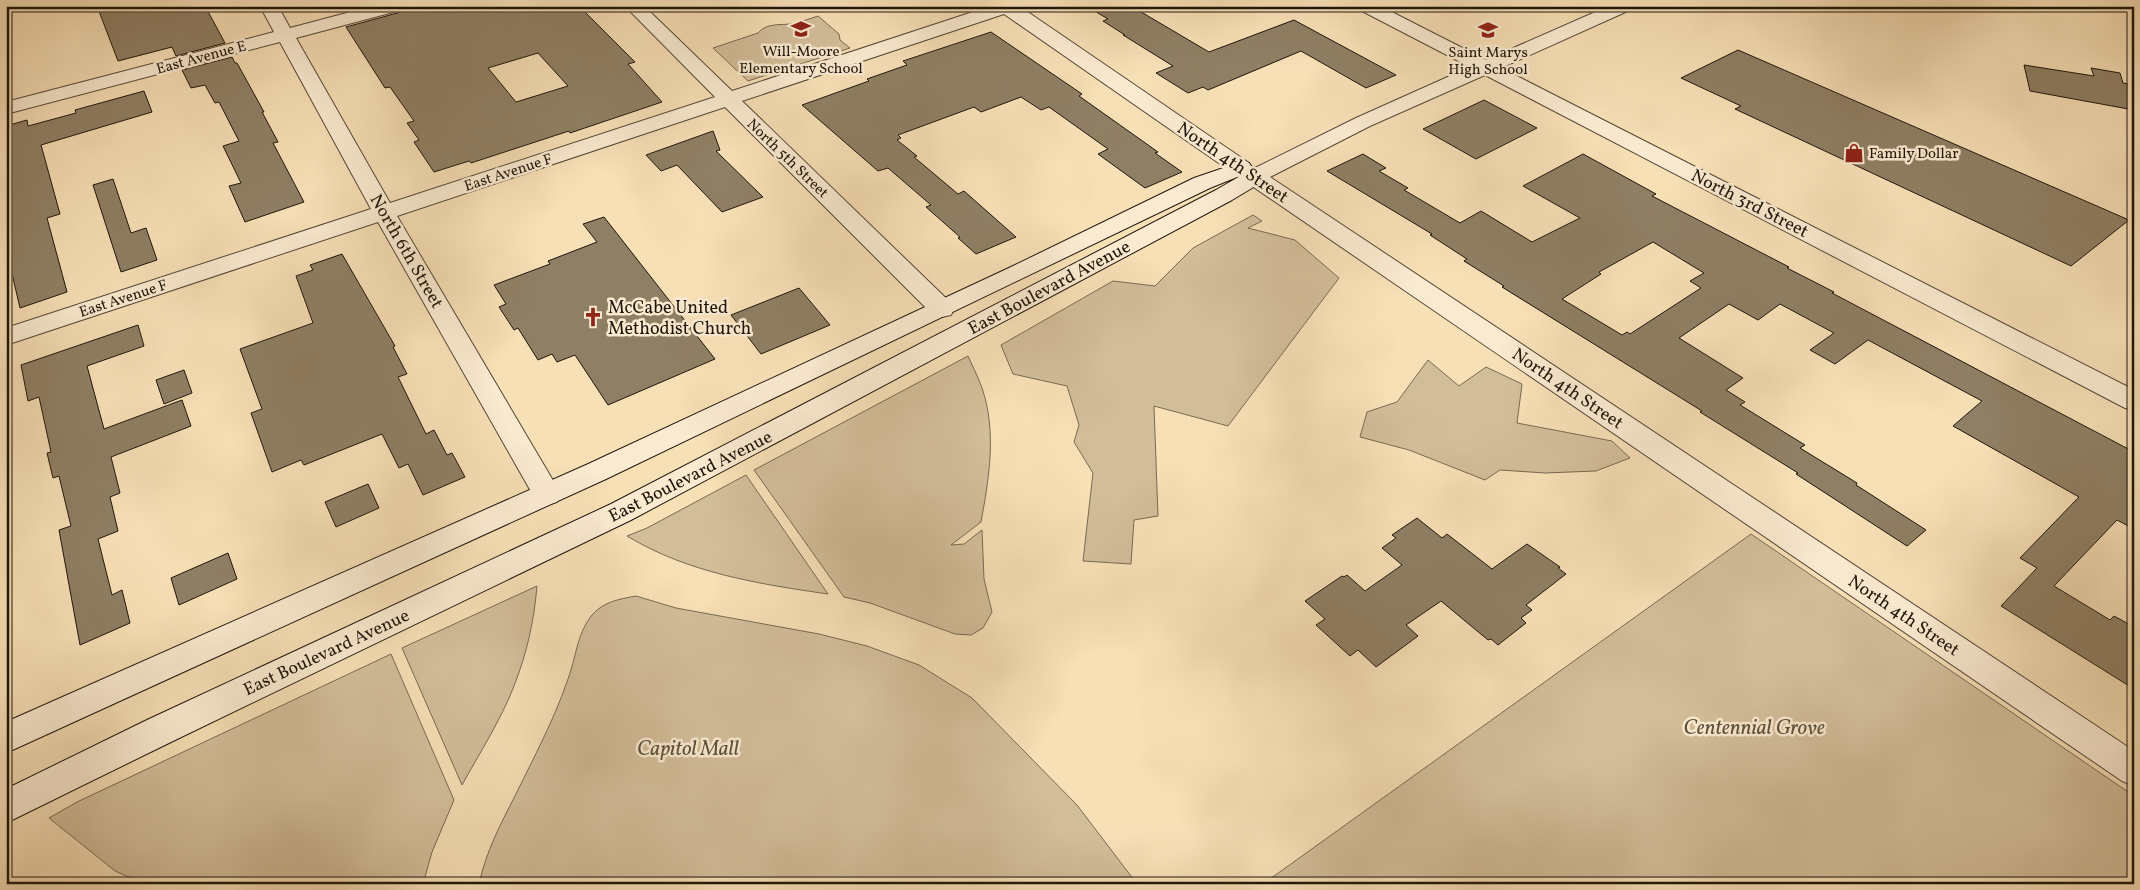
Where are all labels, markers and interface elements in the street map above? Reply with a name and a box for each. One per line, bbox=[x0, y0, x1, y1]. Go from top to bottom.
school or university icon: Will-Moore Elementary School bbox=[790, 18, 812, 40]
school or university icon: Saint Marys High School bbox=[1477, 19, 1499, 41]
street label: East Avenue E bbox=[154, 36, 249, 81]
place label: Will-Moore Elementary School bbox=[739, 42, 863, 80]
place label: Saint Marys High School bbox=[1448, 43, 1528, 81]
street label: North 5th Street bbox=[741, 115, 833, 204]
street label: North 4th Street bbox=[1171, 117, 1293, 210]
shop icon: Family Dollar bbox=[1843, 142, 1865, 164]
place label: Family Dollar bbox=[1869, 144, 1959, 165]
street label: East Avenue F bbox=[462, 149, 555, 198]
street label: North 3rd Street bbox=[1686, 164, 1812, 245]
street label: North 6th Street bbox=[363, 190, 449, 313]
street label: East Boulevard Avenue bbox=[964, 235, 1135, 342]
street label: East Avenue F bbox=[77, 275, 170, 324]
place label: McCabe United Methodist Church bbox=[608, 296, 752, 342]
church icon: McCabe United Methodist Church bbox=[582, 306, 604, 328]
street label: North 4th Street bbox=[1506, 343, 1628, 436]
street label: East Boulevard Avenue bbox=[604, 425, 777, 529]
street label: North 4th Street bbox=[1842, 570, 1964, 663]
street label: East Boulevard Avenue bbox=[239, 604, 414, 703]
park label: Centennial Grove bbox=[1683, 714, 1825, 743]
park label: Capitol Mall bbox=[637, 735, 739, 764]

